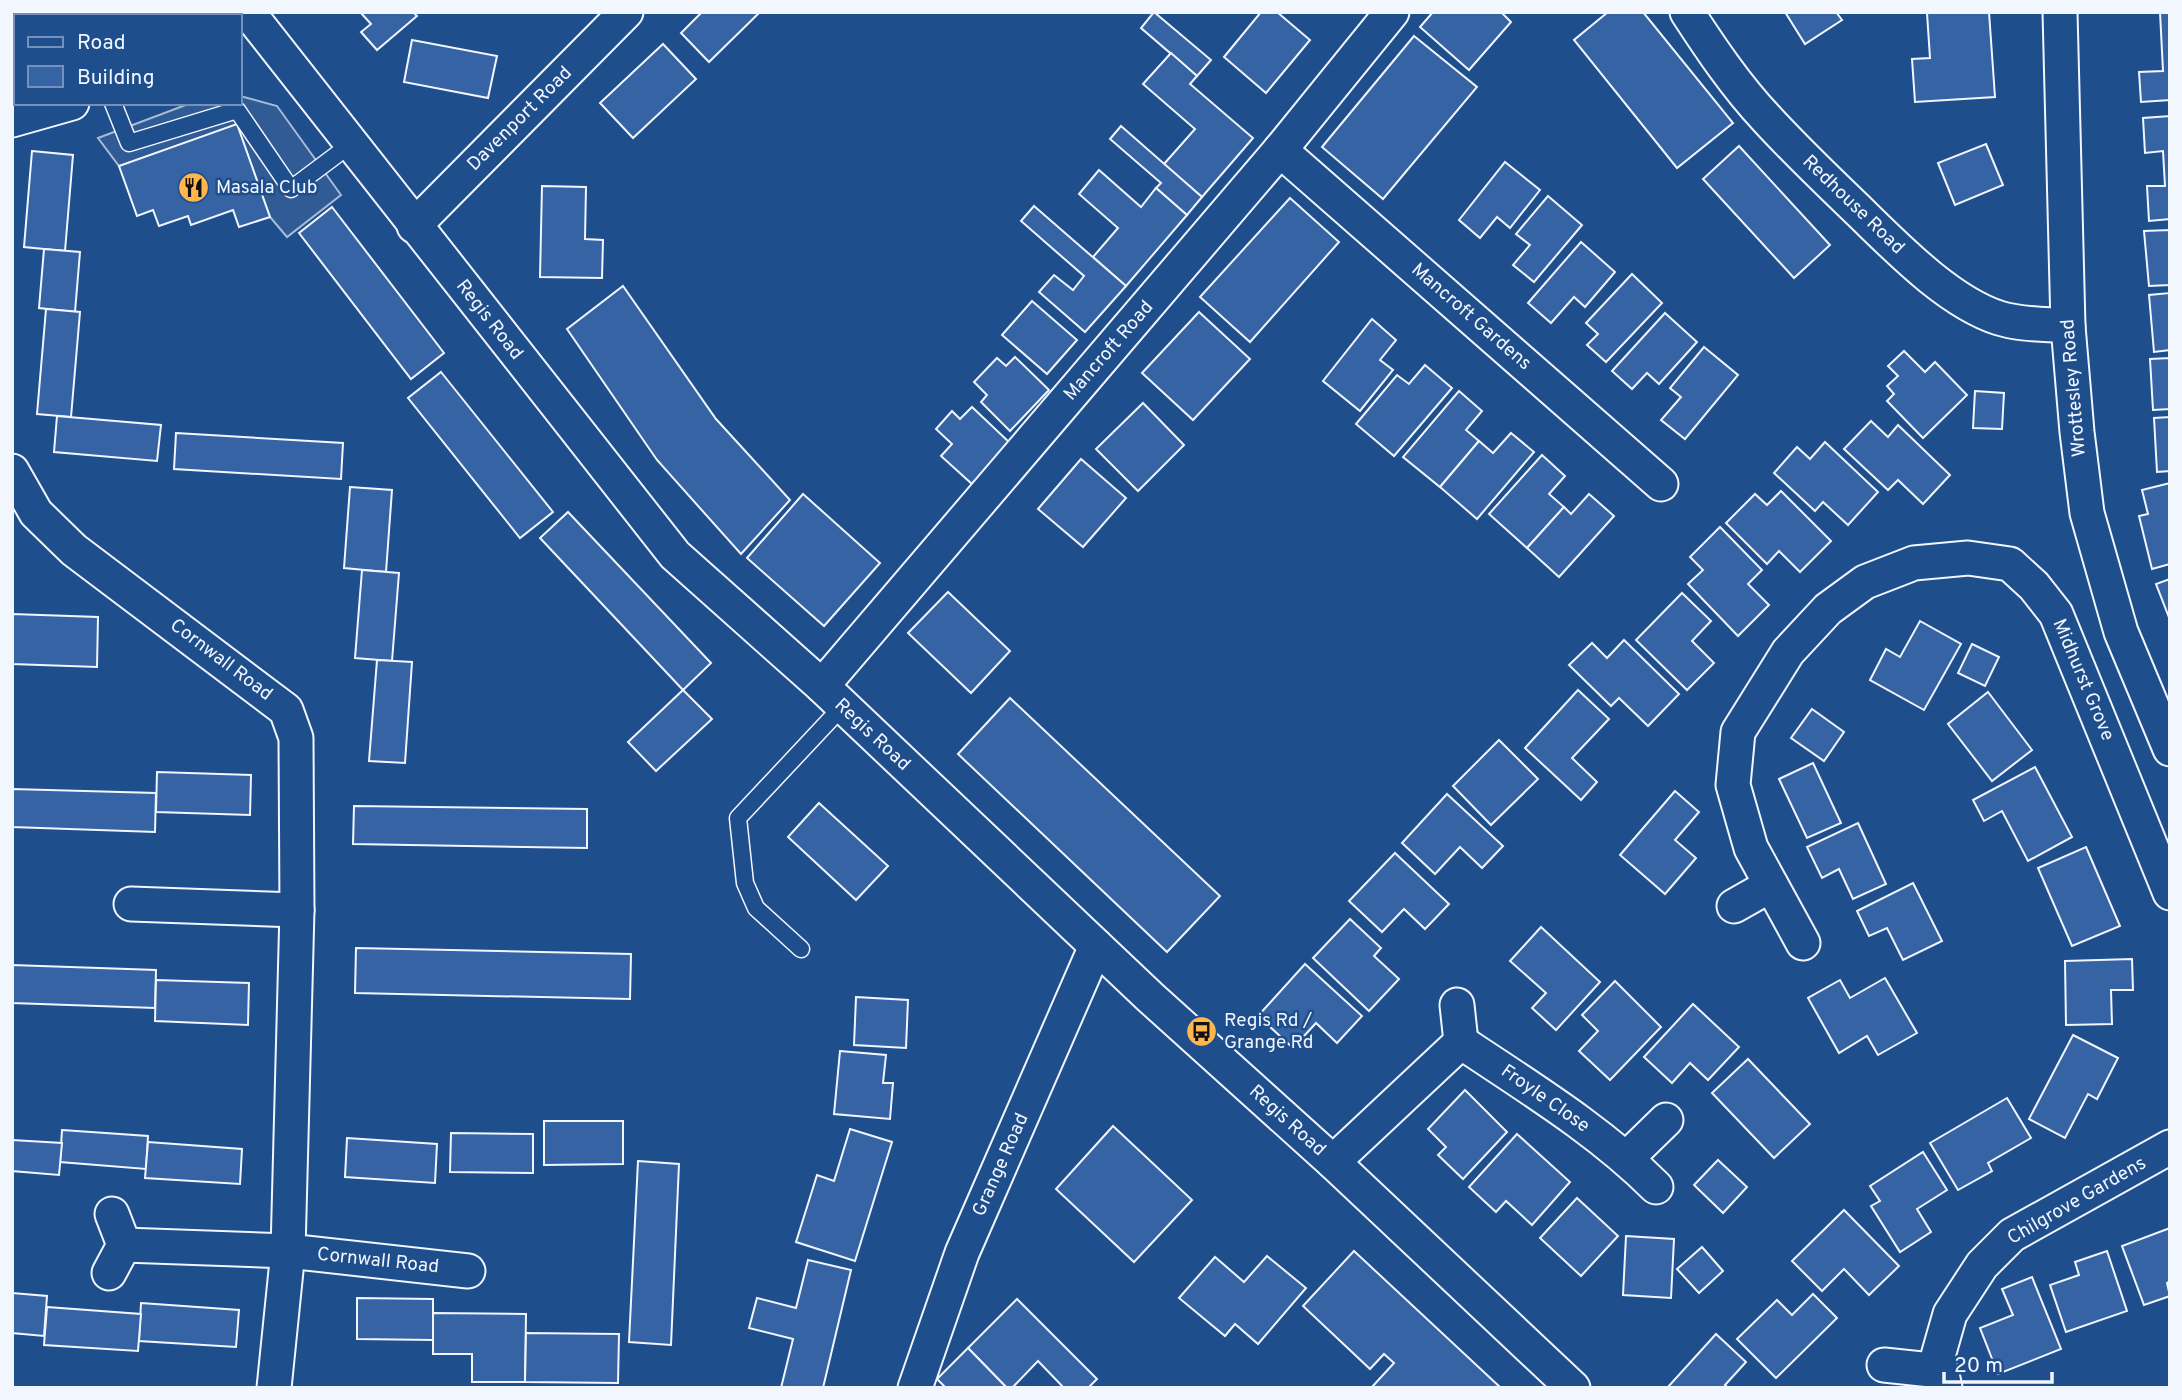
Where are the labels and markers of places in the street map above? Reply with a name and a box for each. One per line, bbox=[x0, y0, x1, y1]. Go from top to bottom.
restaurant icon: Masala Club bbox=[176, 171, 210, 205]
place label: Masala Club bbox=[216, 176, 318, 200]
place label: Regis Rd / Grange Rd bbox=[1224, 1009, 1313, 1055]
bus stop icon: Regis Rd / Grange Rd bbox=[1184, 1015, 1218, 1049]

